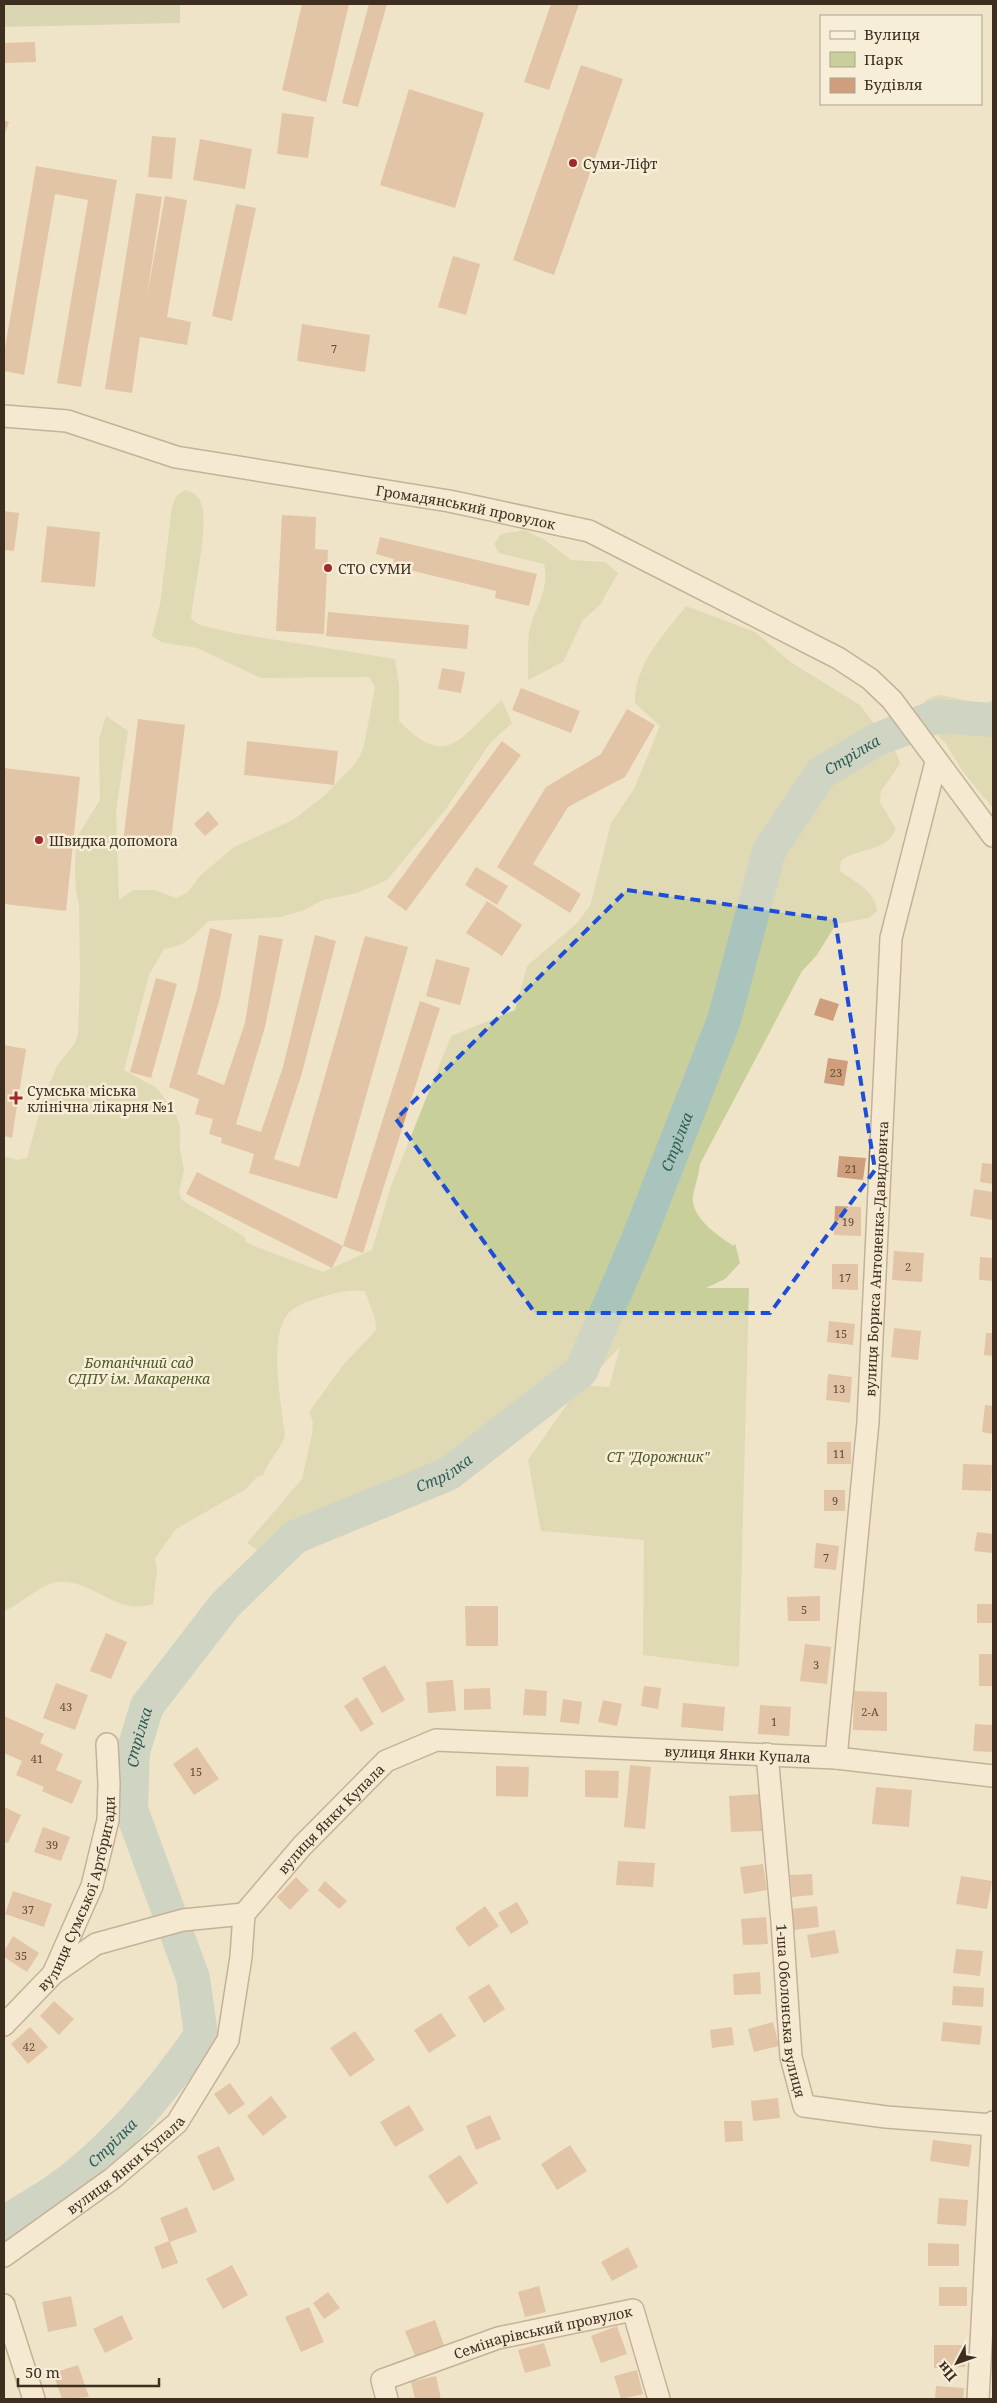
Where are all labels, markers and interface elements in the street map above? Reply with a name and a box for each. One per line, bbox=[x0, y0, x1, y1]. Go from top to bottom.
legend bbox=[820, 15, 982, 105]
text: Вулиця bbox=[864, 24, 920, 44]
text: Парк bbox=[864, 49, 903, 69]
text: Будівля bbox=[864, 74, 922, 94]
place label: Суми-Ліфт bbox=[583, 154, 658, 173]
marker: Суми-Ліфт bbox=[567, 157, 579, 169]
house number: 7 bbox=[331, 341, 337, 356]
street label: Громадянський провулок bbox=[375, 480, 558, 533]
place label: СТО СУМИ bbox=[338, 559, 412, 578]
marker: СТО СУМИ bbox=[322, 562, 334, 574]
water label: Стрілка bbox=[820, 730, 884, 779]
place label: Швидка допомога bbox=[49, 831, 178, 850]
marker: Швидка допомога bbox=[33, 834, 45, 846]
house number: 23 bbox=[830, 1065, 842, 1080]
place label: Сумська міська клінічна лікарня №1 bbox=[27, 1081, 175, 1116]
marker: Сумська міська клінічна лікарня №1 bbox=[9, 1091, 23, 1105]
water label: Стрілка bbox=[656, 1109, 697, 1174]
street label: вулиця Бориса Антоненка-Давидовича bbox=[860, 1120, 892, 1397]
house number: 21 bbox=[845, 1161, 857, 1176]
house number: 19 bbox=[842, 1214, 854, 1229]
house number: 2 bbox=[905, 1259, 911, 1274]
house number: 17 bbox=[839, 1270, 851, 1285]
house number: 15 bbox=[835, 1326, 847, 1341]
park label: Ботанічний сад СДПУ ім. Макаренка bbox=[68, 1353, 210, 1388]
house number: 13 bbox=[833, 1381, 845, 1396]
house number: 11 bbox=[833, 1446, 845, 1461]
park label: СТ "Дорожник" bbox=[606, 1447, 711, 1466]
water label: Стрілка bbox=[412, 1449, 476, 1496]
house number: 9 bbox=[832, 1493, 838, 1508]
house number: 7 bbox=[823, 1550, 829, 1565]
house number: 5 bbox=[801, 1602, 807, 1617]
house number: 3 bbox=[813, 1657, 819, 1672]
house number: 43 bbox=[60, 1699, 72, 1714]
water label: Стрілка bbox=[122, 1704, 156, 1768]
house number: 2-А bbox=[861, 1704, 879, 1719]
house number: 1 bbox=[771, 1714, 777, 1729]
street label: вулиця Янки Купала bbox=[664, 1741, 811, 1766]
house number: 41 bbox=[31, 1751, 43, 1766]
street label: вулиця Янки Купала bbox=[273, 1759, 388, 1878]
house number: 15 bbox=[190, 1764, 202, 1779]
street label: вулиця Сумської Артбригади bbox=[33, 1796, 118, 1995]
house number: 39 bbox=[46, 1837, 58, 1852]
house number: 37 bbox=[22, 1902, 34, 1917]
street label: 1-ша Оболонська вулиця bbox=[773, 1923, 811, 2100]
house number: 35 bbox=[15, 1948, 27, 1963]
house number: 42 bbox=[23, 2039, 35, 2054]
street label: вулиця Янки Купала bbox=[63, 2112, 189, 2218]
water label: Стрілка bbox=[83, 2114, 141, 2172]
street label: Семінарівський провулок bbox=[451, 2301, 635, 2363]
north arrow bbox=[932, 2338, 982, 2388]
scale bar bbox=[18, 2356, 159, 2388]
text: Пн bbox=[932, 2357, 961, 2386]
text: 50 m bbox=[25, 2362, 60, 2382]

